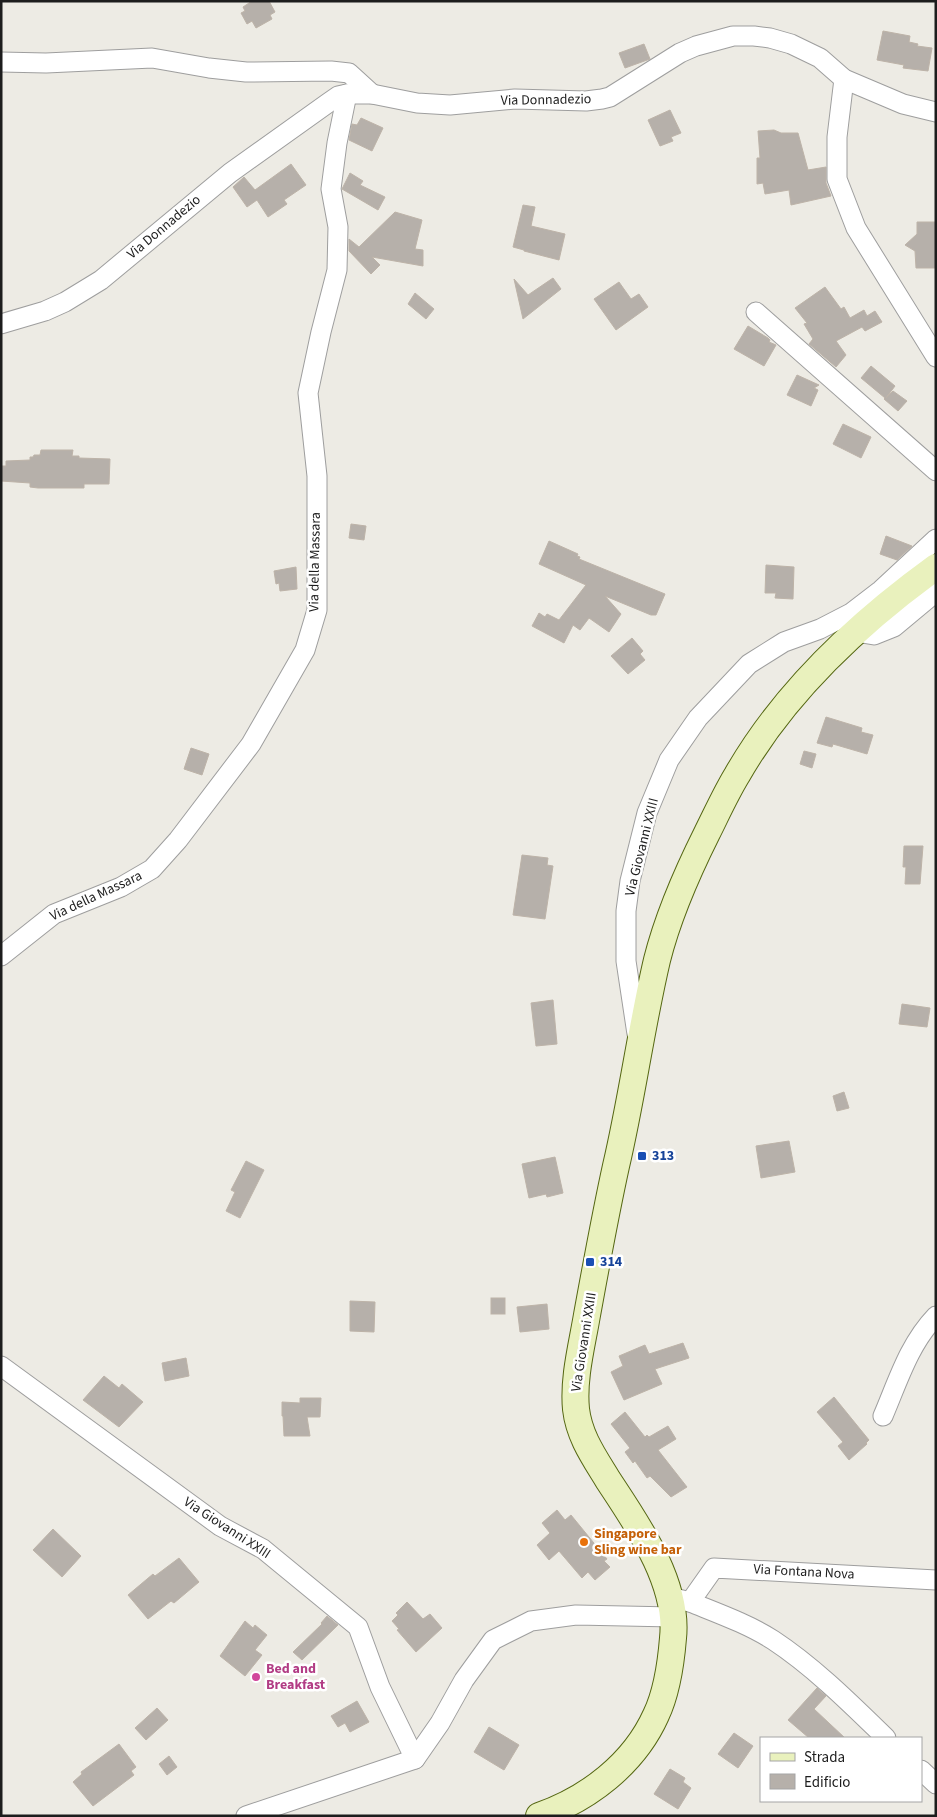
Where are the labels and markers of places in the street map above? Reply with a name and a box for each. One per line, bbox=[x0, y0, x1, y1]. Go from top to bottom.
place label: 313 bbox=[652, 1146, 674, 1166]
marker: 313 bbox=[636, 1150, 648, 1162]
place label: 314 bbox=[600, 1252, 623, 1272]
marker: 314 bbox=[584, 1256, 596, 1268]
place label: Singapore Sling wine bar bbox=[594, 1524, 682, 1560]
marker: Singapore Sling wine bar bbox=[578, 1536, 590, 1548]
place label: Bed and Breakfast bbox=[266, 1659, 326, 1695]
marker: Bed and Breakfast bbox=[250, 1671, 262, 1683]

